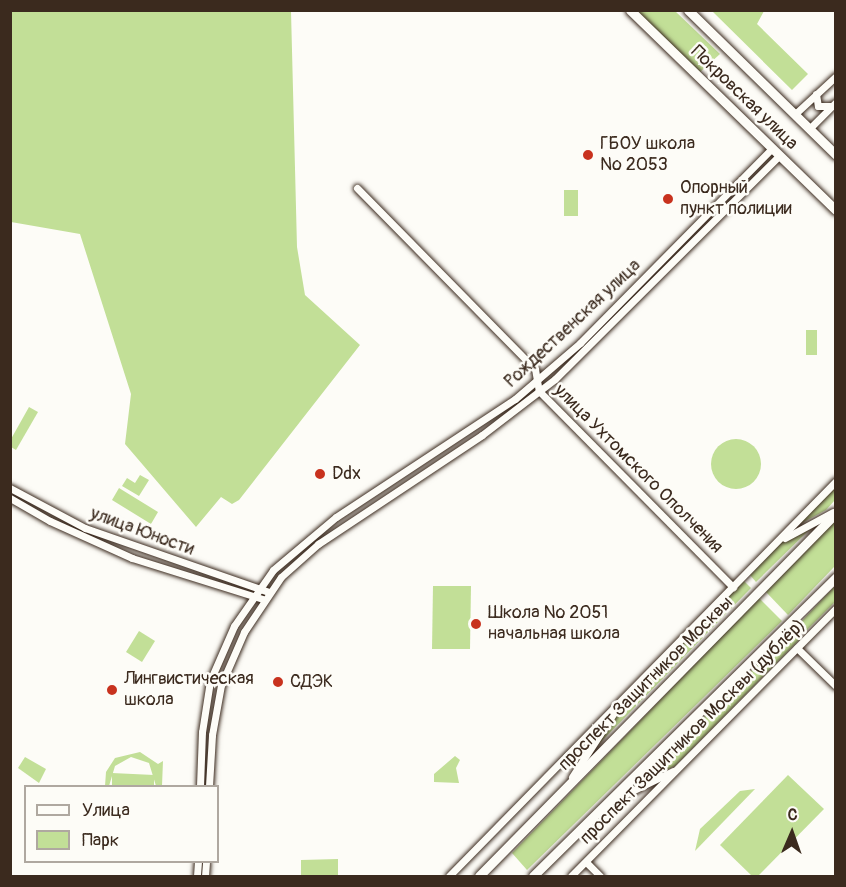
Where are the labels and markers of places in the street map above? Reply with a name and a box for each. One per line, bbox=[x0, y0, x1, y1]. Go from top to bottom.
place label: ГБОУ школа № 2053 bbox=[600, 134, 695, 176]
marker: ГБОУ школа № 2053 bbox=[581, 148, 595, 162]
place label: Опорный пункт полиции bbox=[680, 178, 792, 220]
marker: Опорный пункт полиции bbox=[661, 192, 675, 206]
place label: Ddx bbox=[332, 463, 361, 485]
marker: Ddx bbox=[313, 467, 327, 481]
place label: Школа № 2051 начальная школа bbox=[488, 603, 620, 646]
marker: Школа № 2051 начальная школа bbox=[469, 617, 483, 631]
place label: Лингвистическая школа bbox=[124, 669, 254, 712]
place label: СДЭК bbox=[290, 671, 333, 693]
marker: СДЭК bbox=[271, 675, 285, 689]
marker: Лингвистическая школа bbox=[105, 683, 119, 697]

